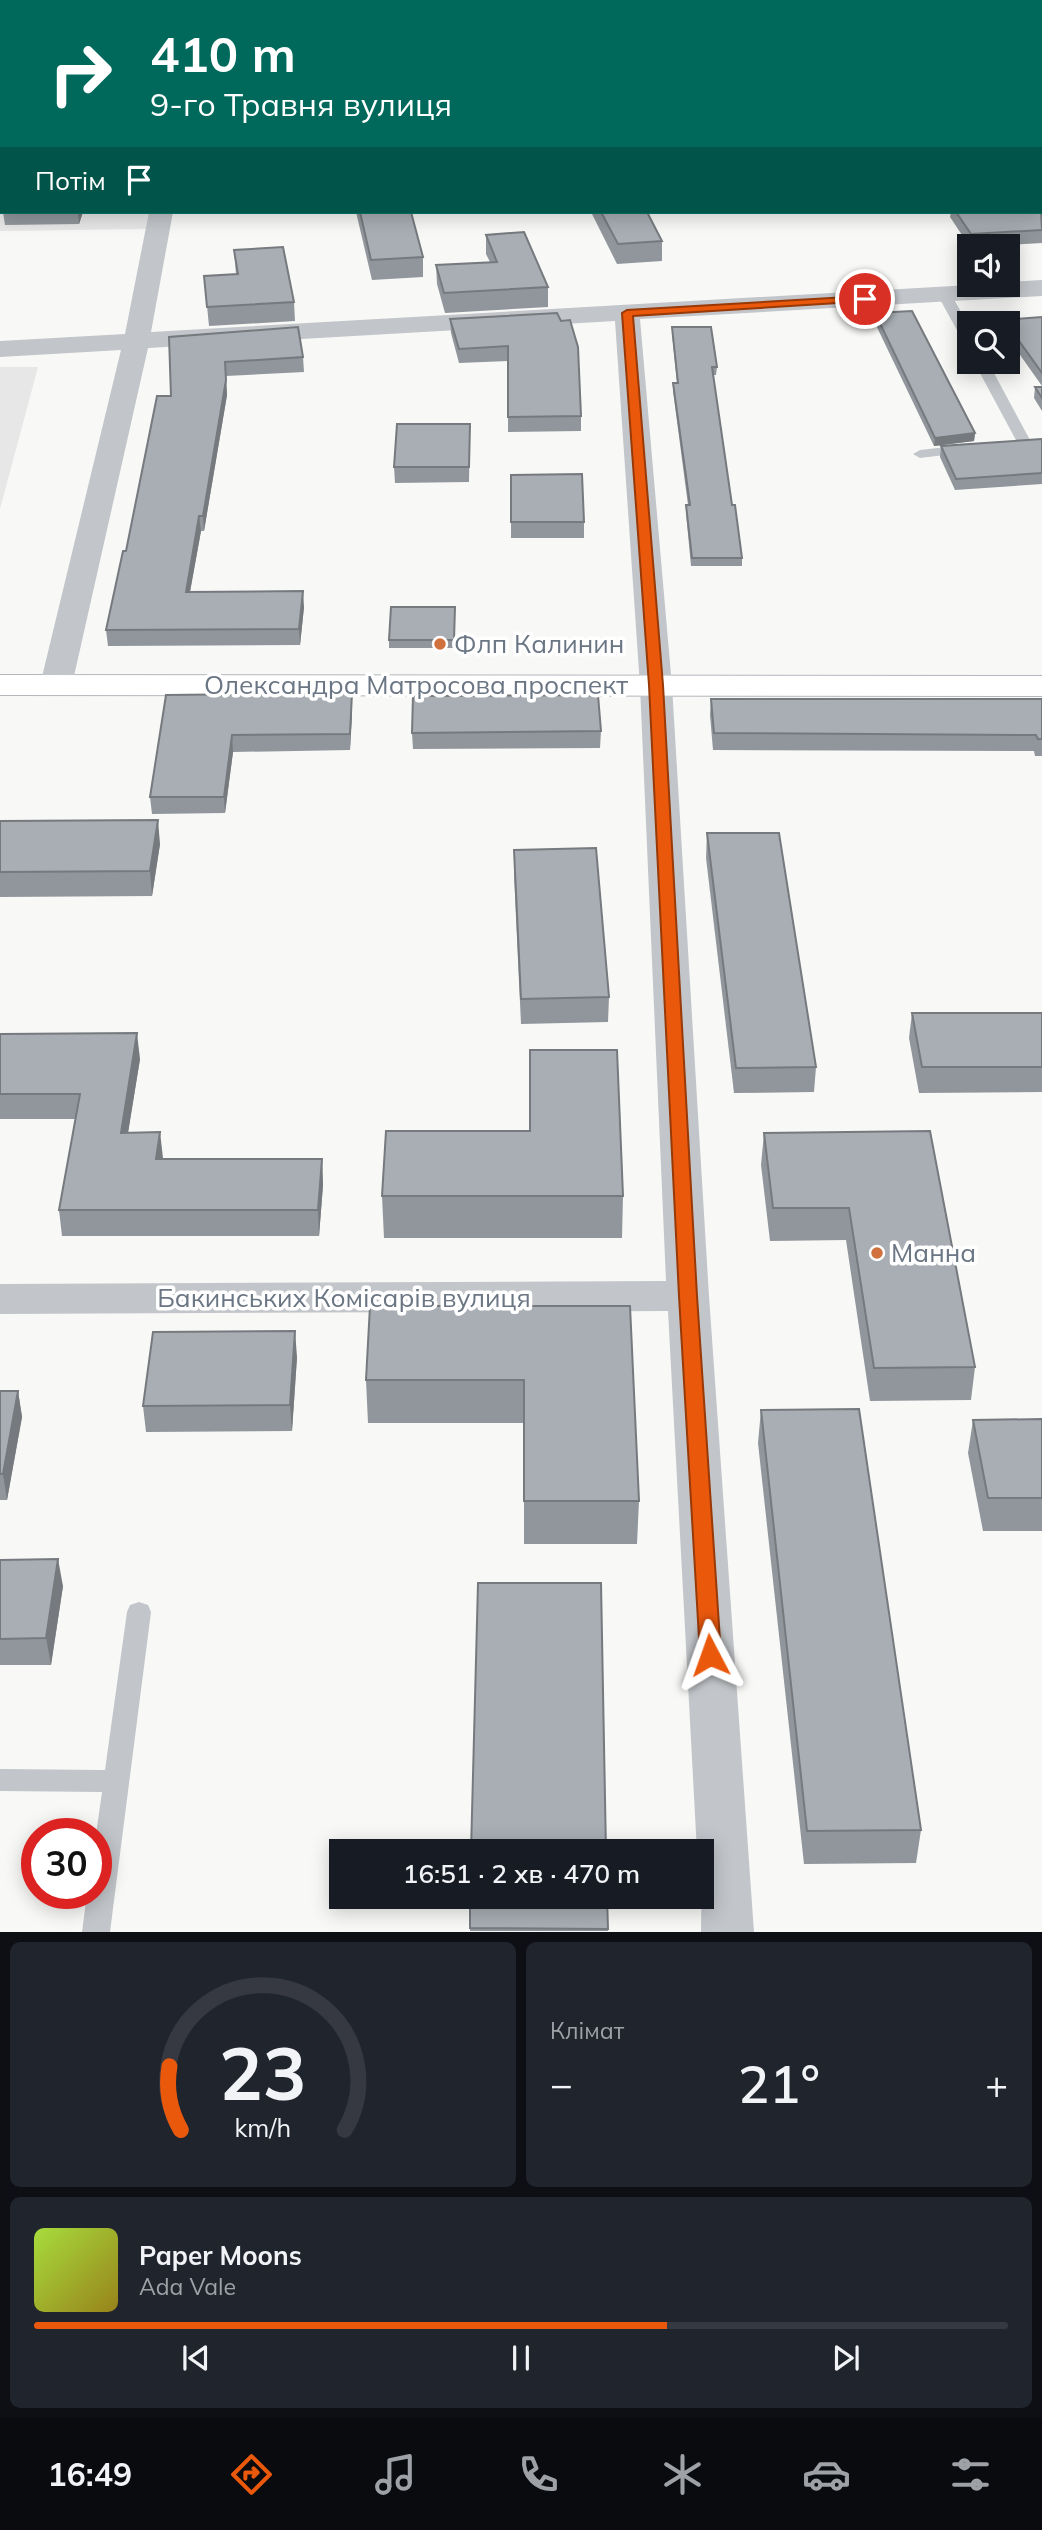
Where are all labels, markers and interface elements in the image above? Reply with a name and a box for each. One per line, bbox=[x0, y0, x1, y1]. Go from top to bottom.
text: 410 m bbox=[150, 23, 296, 84]
icon: right bbox=[35, 28, 126, 119]
text: 9-го Травня вулиця bbox=[150, 84, 452, 124]
icon: arrive bbox=[120, 161, 158, 199]
text: Потім bbox=[35, 164, 106, 197]
map controls bbox=[957, 234, 1020, 374]
button: sound bbox=[957, 234, 1020, 297]
pin bbox=[835, 269, 895, 329]
icon: arrive bbox=[846, 280, 884, 318]
button: search bbox=[957, 311, 1020, 374]
place label: Флп Калинин bbox=[454, 627, 624, 660]
marker: Флп Калинин bbox=[432, 636, 448, 652]
street label: Олександра Матросова проспект bbox=[204, 668, 628, 701]
place label: Манна bbox=[891, 1236, 976, 1269]
marker: Манна bbox=[869, 1245, 885, 1261]
street label: Бакинських Комісарів вулиця bbox=[157, 1281, 531, 1314]
position arrow bbox=[673, 1618, 747, 1692]
speed limit sign: 30 bbox=[21, 1818, 112, 1909]
text: 16:51 · 2 хв · 470 m bbox=[403, 1857, 640, 1890]
text: Клімат bbox=[550, 2016, 624, 2045]
text: 23 bbox=[219, 2028, 307, 2119]
text: 21° bbox=[738, 2051, 820, 2116]
text: − bbox=[550, 2060, 573, 2108]
text: + bbox=[985, 2060, 1008, 2108]
text: km/h bbox=[235, 2112, 291, 2143]
text: Paper Moons bbox=[139, 2239, 302, 2272]
text: Ada Vale bbox=[139, 2272, 236, 2301]
icon: previous bbox=[177, 2339, 215, 2377]
icon: pause bbox=[502, 2339, 540, 2377]
icon: next bbox=[827, 2339, 865, 2377]
icon: directions bbox=[227, 2450, 276, 2499]
icon: music bbox=[371, 2450, 420, 2499]
icon: phone bbox=[514, 2450, 563, 2499]
icon: climate bbox=[658, 2450, 707, 2499]
icon: car bbox=[802, 2450, 851, 2499]
icon: filters bbox=[946, 2450, 995, 2499]
text: 16:49 bbox=[47, 2454, 132, 2494]

